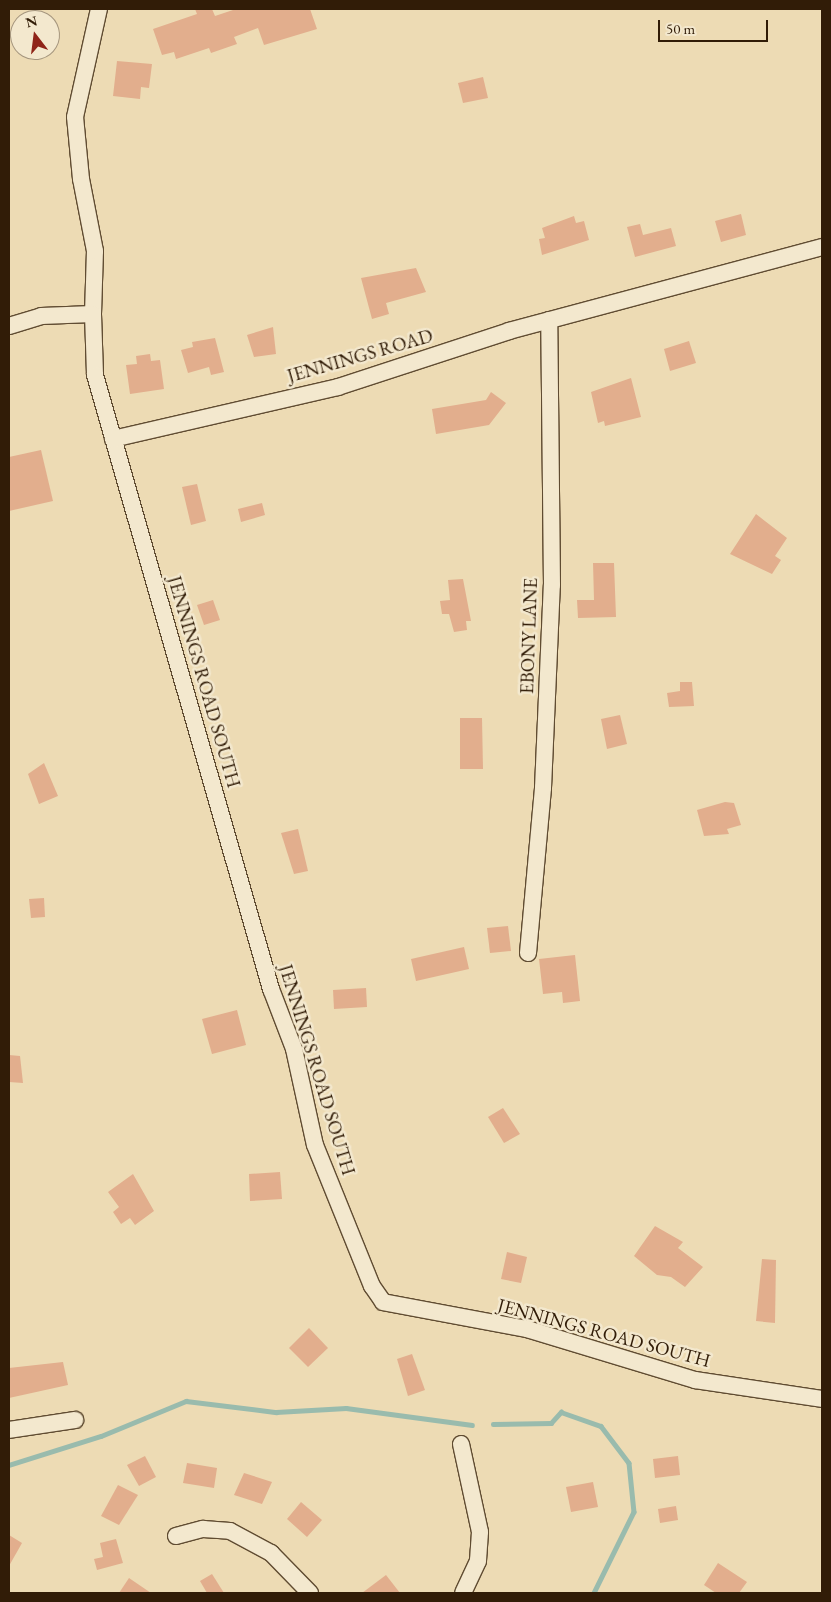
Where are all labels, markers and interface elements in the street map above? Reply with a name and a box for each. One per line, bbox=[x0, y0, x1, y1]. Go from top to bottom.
north arrow bbox=[10, 10, 60, 60]
scale bar bbox=[661, 10, 771, 42]
text: N bbox=[24, 11, 39, 32]
text: 50 m bbox=[666, 19, 695, 38]
street label: JENNINGS ROAD bbox=[285, 324, 435, 388]
street label: JENNINGS ROAD SOUTH bbox=[163, 573, 245, 791]
street label: EBONY LANE bbox=[516, 578, 542, 694]
street label: JENNINGS ROAD SOUTH bbox=[274, 962, 360, 1178]
street label: JENNINGS ROAD SOUTH bbox=[495, 1294, 713, 1372]

